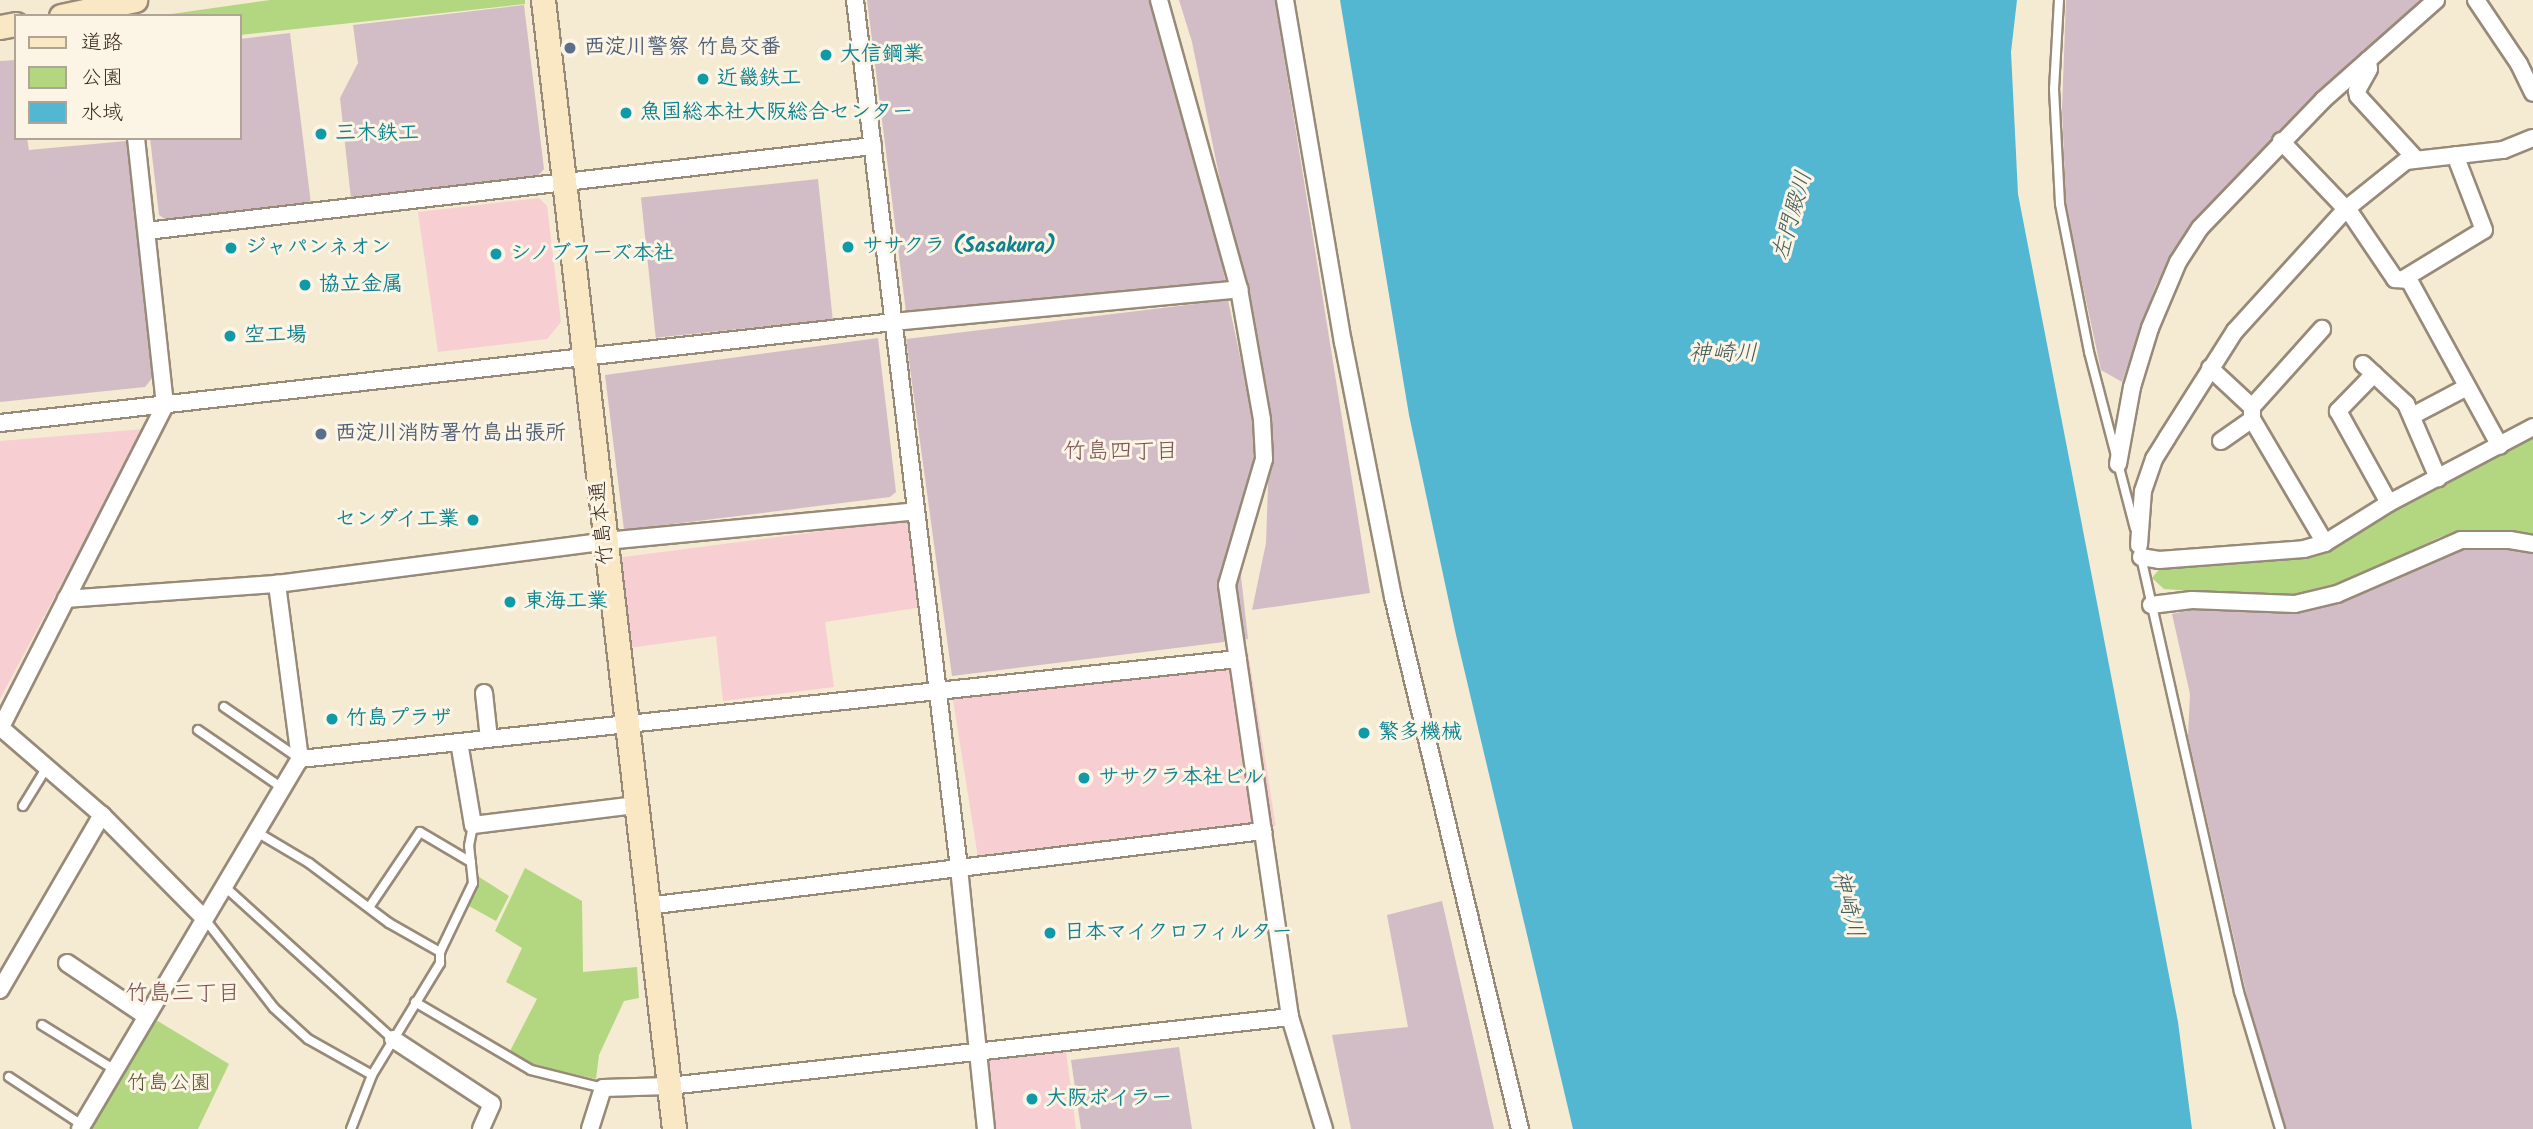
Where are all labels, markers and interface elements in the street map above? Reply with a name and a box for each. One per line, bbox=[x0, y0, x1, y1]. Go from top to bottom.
legend bbox=[14, 14, 242, 140]
text: 道路 bbox=[81, 27, 123, 60]
place label: 西淀川警察 竹島交番 bbox=[584, 35, 781, 61]
marker: 西淀川警察 竹島交番 bbox=[562, 40, 578, 56]
place label: 大信鋼業 bbox=[840, 42, 924, 68]
marker: 大信鋼業 bbox=[818, 47, 834, 63]
text: 公園 bbox=[81, 62, 123, 95]
place label: 近畿鉄工 bbox=[717, 66, 801, 92]
marker: 近畿鉄工 bbox=[695, 71, 711, 87]
text: 水域 bbox=[81, 97, 123, 130]
place label: 魚国総本社大阪総合センター bbox=[640, 100, 913, 126]
marker: 魚国総本社大阪総合センター bbox=[618, 105, 634, 121]
place label: 三木鉄工 bbox=[335, 121, 419, 147]
marker: 三木鉄工 bbox=[313, 126, 329, 142]
water label: 左門殿川 bbox=[1767, 168, 1819, 264]
place label: ササクラ (Sasakura) bbox=[862, 234, 1057, 260]
place label: ジャパンネオン bbox=[245, 235, 392, 261]
marker: ササクラ (Sasakura) bbox=[840, 239, 856, 255]
marker: ジャパンネオン bbox=[223, 240, 239, 256]
place label: シノブフーズ本社 bbox=[510, 241, 678, 267]
marker: シノブフーズ本社 bbox=[488, 246, 504, 262]
place label: 協立金属 bbox=[319, 272, 403, 298]
marker: 協立金属 bbox=[297, 277, 313, 293]
place label: 空工場 bbox=[244, 323, 307, 349]
marker: 空工場 bbox=[222, 328, 238, 344]
water label: 神崎川 bbox=[1689, 340, 1757, 368]
place label: 西淀川消防署竹島出張所 bbox=[335, 421, 566, 447]
marker: 西淀川消防署竹島出張所 bbox=[313, 426, 329, 442]
district label: 竹島四丁目 bbox=[1064, 438, 1178, 466]
street label: 竹島本通 bbox=[586, 480, 620, 566]
place label: センダイ工業 bbox=[333, 507, 459, 533]
marker: センダイ工業 bbox=[465, 512, 481, 528]
place label: 東海工業 bbox=[524, 589, 608, 615]
marker: 東海工業 bbox=[502, 594, 518, 610]
place label: 竹島プラザ bbox=[346, 706, 451, 732]
marker: 竹島プラザ bbox=[324, 711, 340, 727]
place label: 繁多機械 bbox=[1378, 720, 1462, 746]
marker: 繁多機械 bbox=[1356, 725, 1372, 741]
place label: ササクラ本社ビル bbox=[1098, 765, 1266, 791]
marker: ササクラ本社ビル bbox=[1076, 770, 1092, 786]
water label: 神崎川 bbox=[1825, 867, 1869, 941]
place label: 日本マイクロフィルター bbox=[1064, 920, 1295, 946]
marker: 日本マイクロフィルター bbox=[1042, 925, 1058, 941]
district label: 竹島三丁目 bbox=[126, 980, 240, 1008]
park label: 竹島公園 bbox=[127, 1071, 211, 1097]
place label: 大阪ボイラー bbox=[1046, 1086, 1172, 1112]
marker: 大阪ボイラー bbox=[1024, 1091, 1040, 1107]

